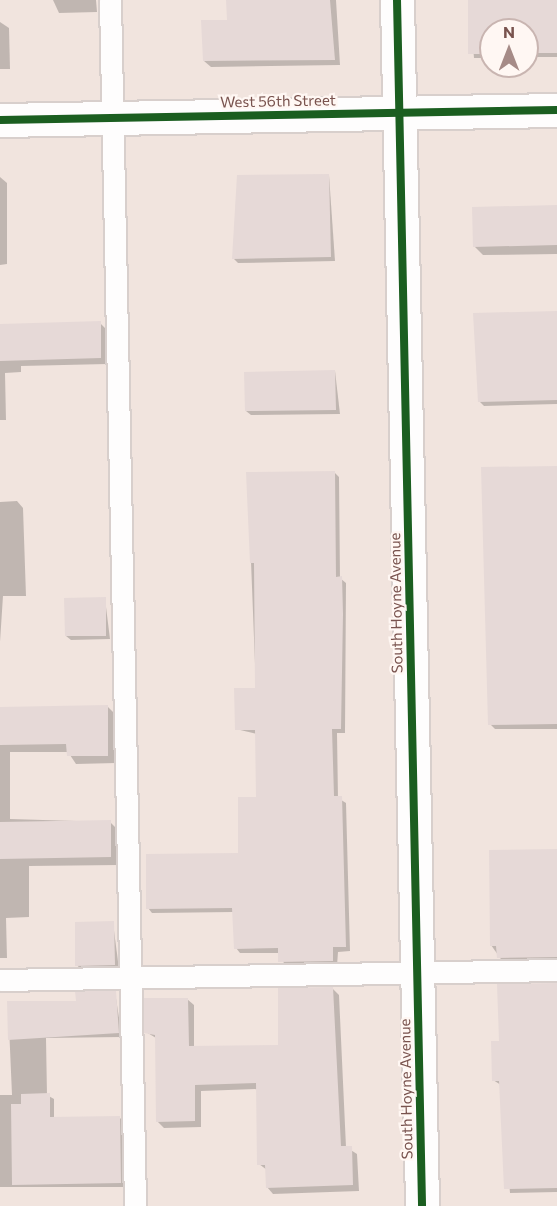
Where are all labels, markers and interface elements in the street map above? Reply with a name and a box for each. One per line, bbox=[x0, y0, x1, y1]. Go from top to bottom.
north arrow bbox=[479, 18, 539, 78]
text: N bbox=[503, 22, 515, 41]
street label: West 56th Street bbox=[220, 91, 336, 111]
street label: South Hoyne Avenue bbox=[386, 532, 406, 674]
street label: South Hoyne Avenue bbox=[396, 1018, 416, 1160]

